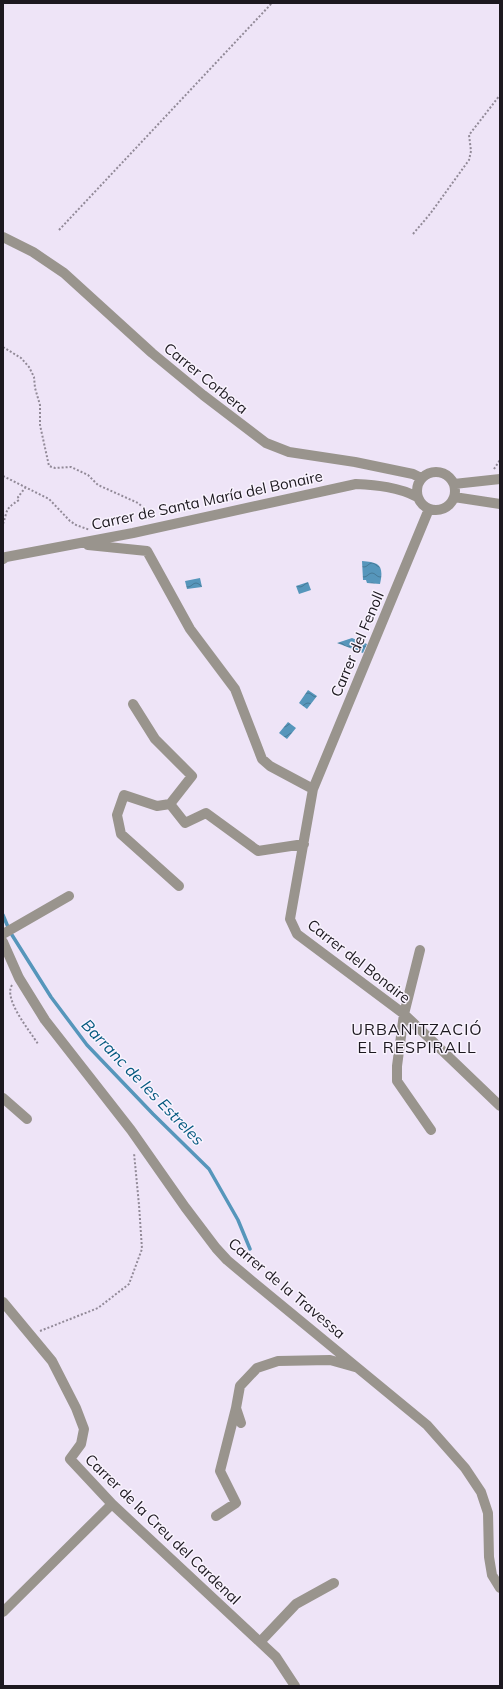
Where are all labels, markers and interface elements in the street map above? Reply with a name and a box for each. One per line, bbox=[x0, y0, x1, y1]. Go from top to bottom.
street label: Carrer Corbera bbox=[160, 338, 252, 418]
street label: Carrer de Santa María del Bonaire bbox=[90, 466, 324, 534]
street label: Carrer del Fenoll bbox=[326, 588, 388, 700]
street label: Carrer del Bonaire bbox=[304, 915, 414, 1007]
water label: Barranc de les Estreles bbox=[78, 1015, 209, 1149]
district label: URBANITZACIÓ EL RESPIRALL bbox=[351, 1019, 483, 1057]
street label: Carrer de la Travessa bbox=[225, 1233, 349, 1343]
street label: Carrer de la Creu del Cardenal bbox=[81, 1450, 245, 1608]

